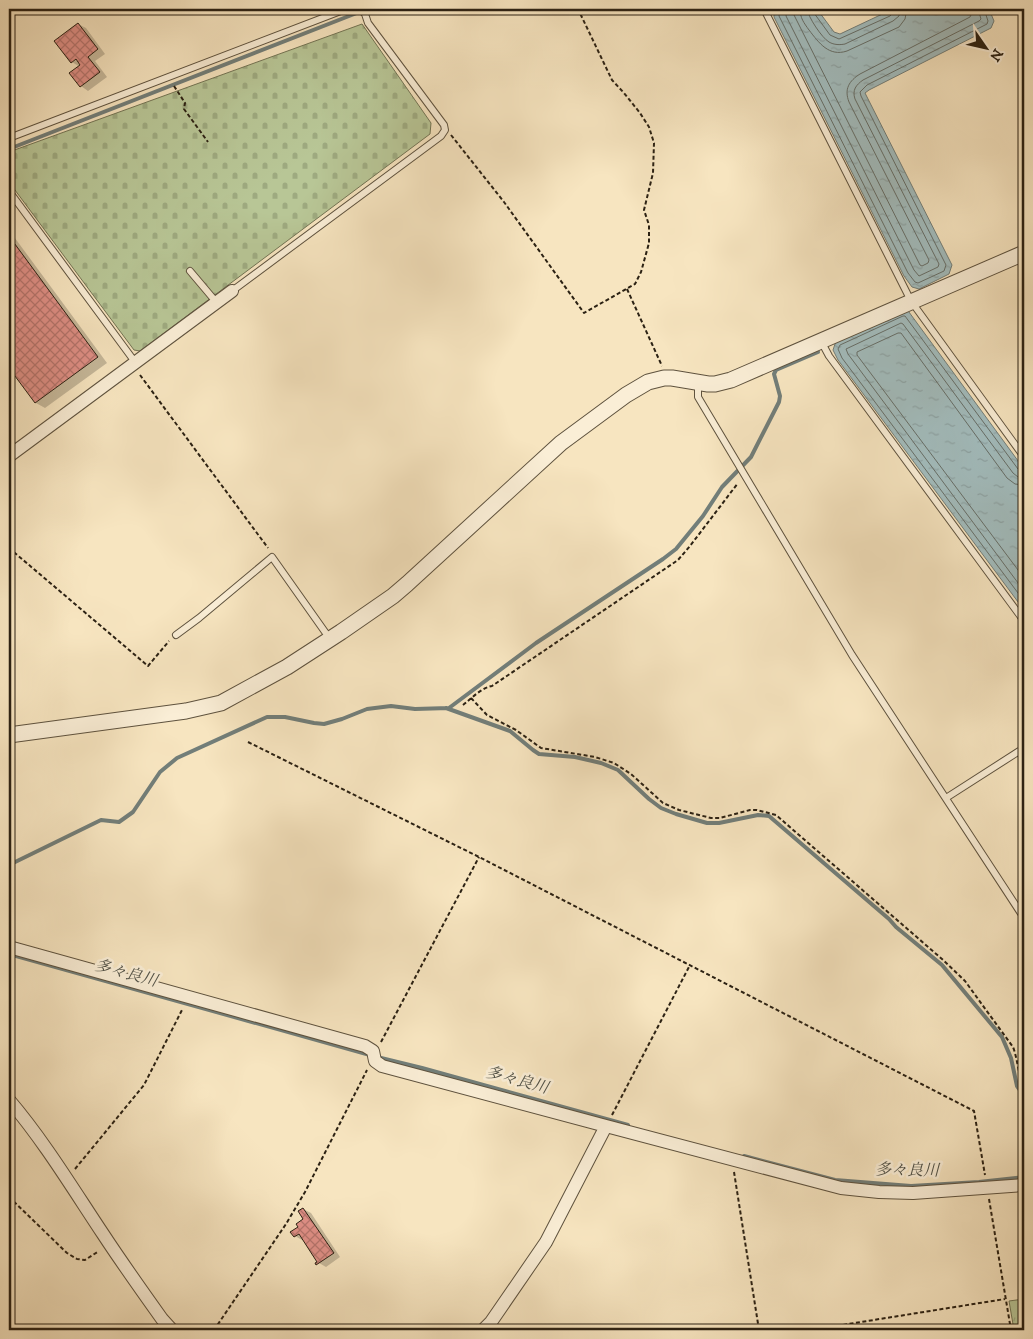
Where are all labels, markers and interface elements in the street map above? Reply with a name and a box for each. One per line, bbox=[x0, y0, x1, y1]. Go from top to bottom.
north arrow bbox=[960, 22, 1010, 72]
text: N bbox=[985, 45, 1007, 65]
water label: 多々良川 bbox=[92, 955, 161, 991]
water label: 多々良川 bbox=[483, 1062, 552, 1098]
water label: 多々良川 bbox=[875, 1159, 941, 1181]

